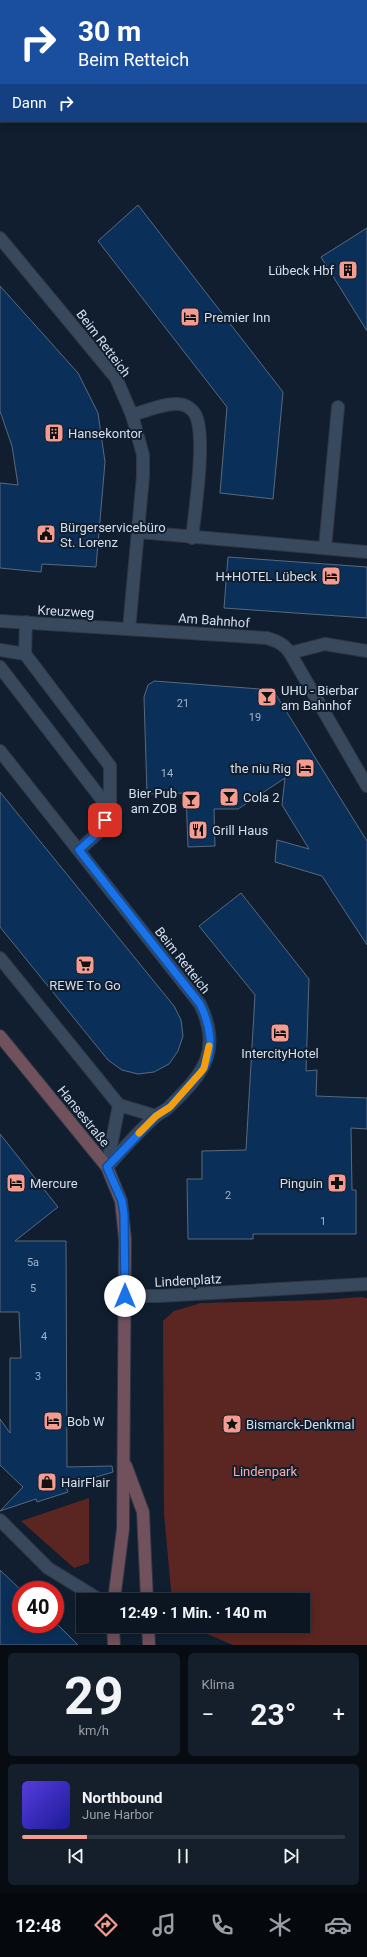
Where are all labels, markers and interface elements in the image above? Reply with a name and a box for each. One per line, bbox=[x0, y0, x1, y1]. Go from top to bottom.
text: 30 m bbox=[78, 15, 141, 48]
icon: right bbox=[12, 16, 64, 68]
text: Beim Retteich bbox=[78, 49, 189, 70]
icon: right bbox=[55, 92, 77, 114]
text: Dann bbox=[12, 94, 47, 112]
building icon: Lübeck Hbf bbox=[337, 259, 359, 281]
place label: Lübeck Hbf bbox=[268, 263, 334, 278]
hotel icon: Premier Inn bbox=[179, 306, 201, 328]
street label: Beim Retteich bbox=[73, 307, 134, 380]
place label: Premier Inn bbox=[204, 310, 270, 325]
building icon: Hansekontor bbox=[43, 422, 65, 444]
place label: Hansekontor bbox=[68, 426, 143, 441]
place label: Bürgerservicebüro St. Lorenz bbox=[60, 520, 166, 550]
public building icon: Bürgerservicebüro St. Lorenz bbox=[35, 523, 57, 545]
hotel icon: H+HOTEL Lübeck bbox=[320, 565, 342, 587]
place label: H+HOTEL Lübeck bbox=[215, 569, 317, 584]
street label: Kreuzweg bbox=[37, 603, 95, 620]
street label: Am Bahnhof bbox=[178, 611, 251, 631]
place label: UHU - Bierbar am Bahnhof bbox=[281, 683, 359, 713]
bar icon: UHU - Bierbar am Bahnhof bbox=[256, 686, 278, 708]
house number: 21 bbox=[177, 697, 189, 710]
house number: 19 bbox=[249, 711, 261, 724]
hotel icon: the niu Rig bbox=[294, 757, 316, 779]
place label: the niu Rig bbox=[230, 761, 291, 776]
house number: 14 bbox=[161, 767, 173, 780]
place label: Bier Pub am ZOB bbox=[129, 786, 177, 816]
bar icon: Cola 2 bbox=[218, 786, 240, 808]
bar icon: Bier Pub am ZOB bbox=[180, 789, 202, 811]
place label: Cola 2 bbox=[243, 790, 280, 805]
pin bbox=[88, 803, 122, 837]
icon: arrive bbox=[94, 809, 116, 831]
restaurant icon: Grill Haus bbox=[187, 819, 209, 841]
place label: Grill Haus bbox=[212, 823, 268, 838]
street label: Beim Retteich bbox=[152, 924, 213, 997]
supermarket icon: REWE To Go bbox=[74, 954, 96, 976]
place label: REWE To Go bbox=[49, 978, 121, 993]
hotel icon: IntercityHotel bbox=[269, 1022, 291, 1044]
place label: IntercityHotel bbox=[241, 1046, 319, 1061]
street label: Hansestraße bbox=[55, 1083, 113, 1150]
hotel icon: Mercure bbox=[5, 1172, 27, 1194]
pharmacy icon: Pinguin bbox=[326, 1172, 348, 1194]
place label: Mercure bbox=[30, 1176, 78, 1191]
place label: Pinguin bbox=[280, 1176, 323, 1191]
house number: 2 bbox=[225, 1189, 231, 1202]
house number: 1 bbox=[320, 1215, 326, 1228]
house number: 5a bbox=[27, 1256, 39, 1269]
street label: Lindenplatz bbox=[154, 1271, 222, 1290]
position arrow bbox=[104, 1275, 146, 1317]
house number: 5 bbox=[30, 1282, 36, 1295]
house number: 4 bbox=[41, 1330, 47, 1343]
house number: 3 bbox=[35, 1370, 41, 1383]
hotel icon: Bob W bbox=[42, 1410, 64, 1432]
place icon: Bismarck-Denkmal bbox=[221, 1413, 243, 1435]
place label: Bob W bbox=[67, 1414, 105, 1429]
place label: Bismarck-Denkmal bbox=[246, 1417, 355, 1432]
park label: Lindenpark bbox=[233, 1464, 297, 1479]
shop icon: HairFlair bbox=[36, 1471, 58, 1493]
place label: HairFlair bbox=[61, 1475, 110, 1490]
speed limit sign: 40 bbox=[12, 1581, 64, 1633]
text: 12:49 · 1 Min. · 140 m bbox=[119, 1604, 267, 1622]
text: 29 bbox=[64, 1666, 124, 1727]
text: Klima bbox=[202, 1677, 234, 1692]
text: 23° bbox=[250, 1697, 296, 1732]
text: − bbox=[202, 1702, 214, 1727]
text: + bbox=[333, 1702, 345, 1727]
text: km/h bbox=[78, 1723, 109, 1738]
text: Northbound bbox=[82, 1789, 163, 1807]
text: June Harbor bbox=[82, 1807, 154, 1822]
icon: previous bbox=[65, 1845, 87, 1867]
icon: pause bbox=[172, 1845, 194, 1867]
icon: next bbox=[280, 1845, 302, 1867]
icon: directions bbox=[92, 1911, 120, 1939]
icon: music bbox=[150, 1911, 178, 1939]
icon: phone bbox=[208, 1911, 236, 1939]
icon: climate bbox=[266, 1911, 294, 1939]
icon: car bbox=[324, 1911, 352, 1939]
text: 12:48 bbox=[15, 1915, 61, 1936]

